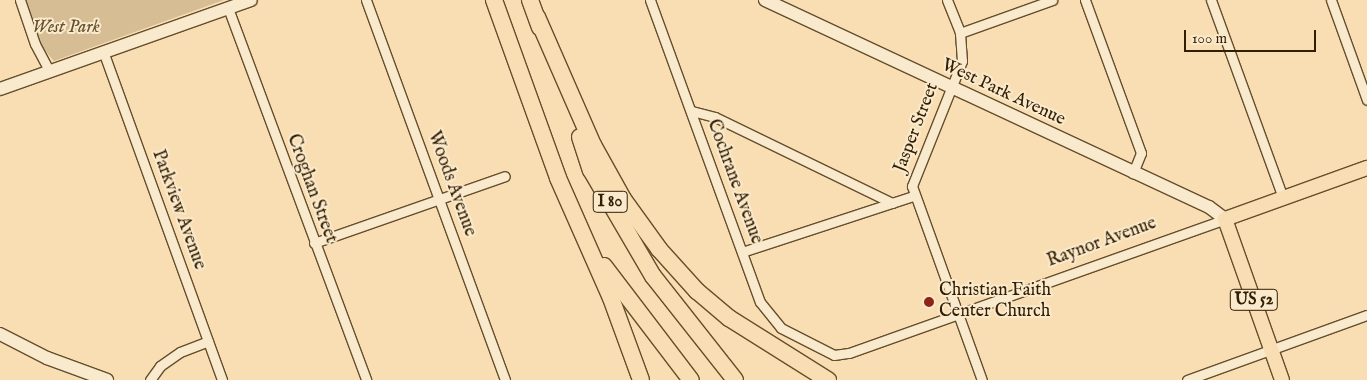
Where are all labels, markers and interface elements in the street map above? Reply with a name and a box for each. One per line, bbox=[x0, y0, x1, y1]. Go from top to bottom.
park label: West Park bbox=[32, 17, 100, 39]
scale bar bbox=[1187, 20, 1320, 52]
text: 100 m bbox=[1192, 29, 1227, 48]
street label: West Park Avenue bbox=[938, 55, 1068, 131]
street label: Jasper Street bbox=[890, 80, 944, 176]
street label: Cochrane Avenue bbox=[701, 117, 767, 247]
street label: Woods Avenue bbox=[422, 128, 480, 240]
street label: Croghan Street bbox=[281, 132, 341, 246]
street label: Parkview Avenue bbox=[146, 147, 210, 273]
road number: I 80 bbox=[592, 188, 628, 216]
street label: Raynor Avenue bbox=[1044, 213, 1160, 273]
place label: Christian Faith Center Church bbox=[939, 281, 1051, 324]
road number: US 52 bbox=[1229, 286, 1279, 314]
marker: Christian Faith Center Church bbox=[923, 296, 935, 308]

